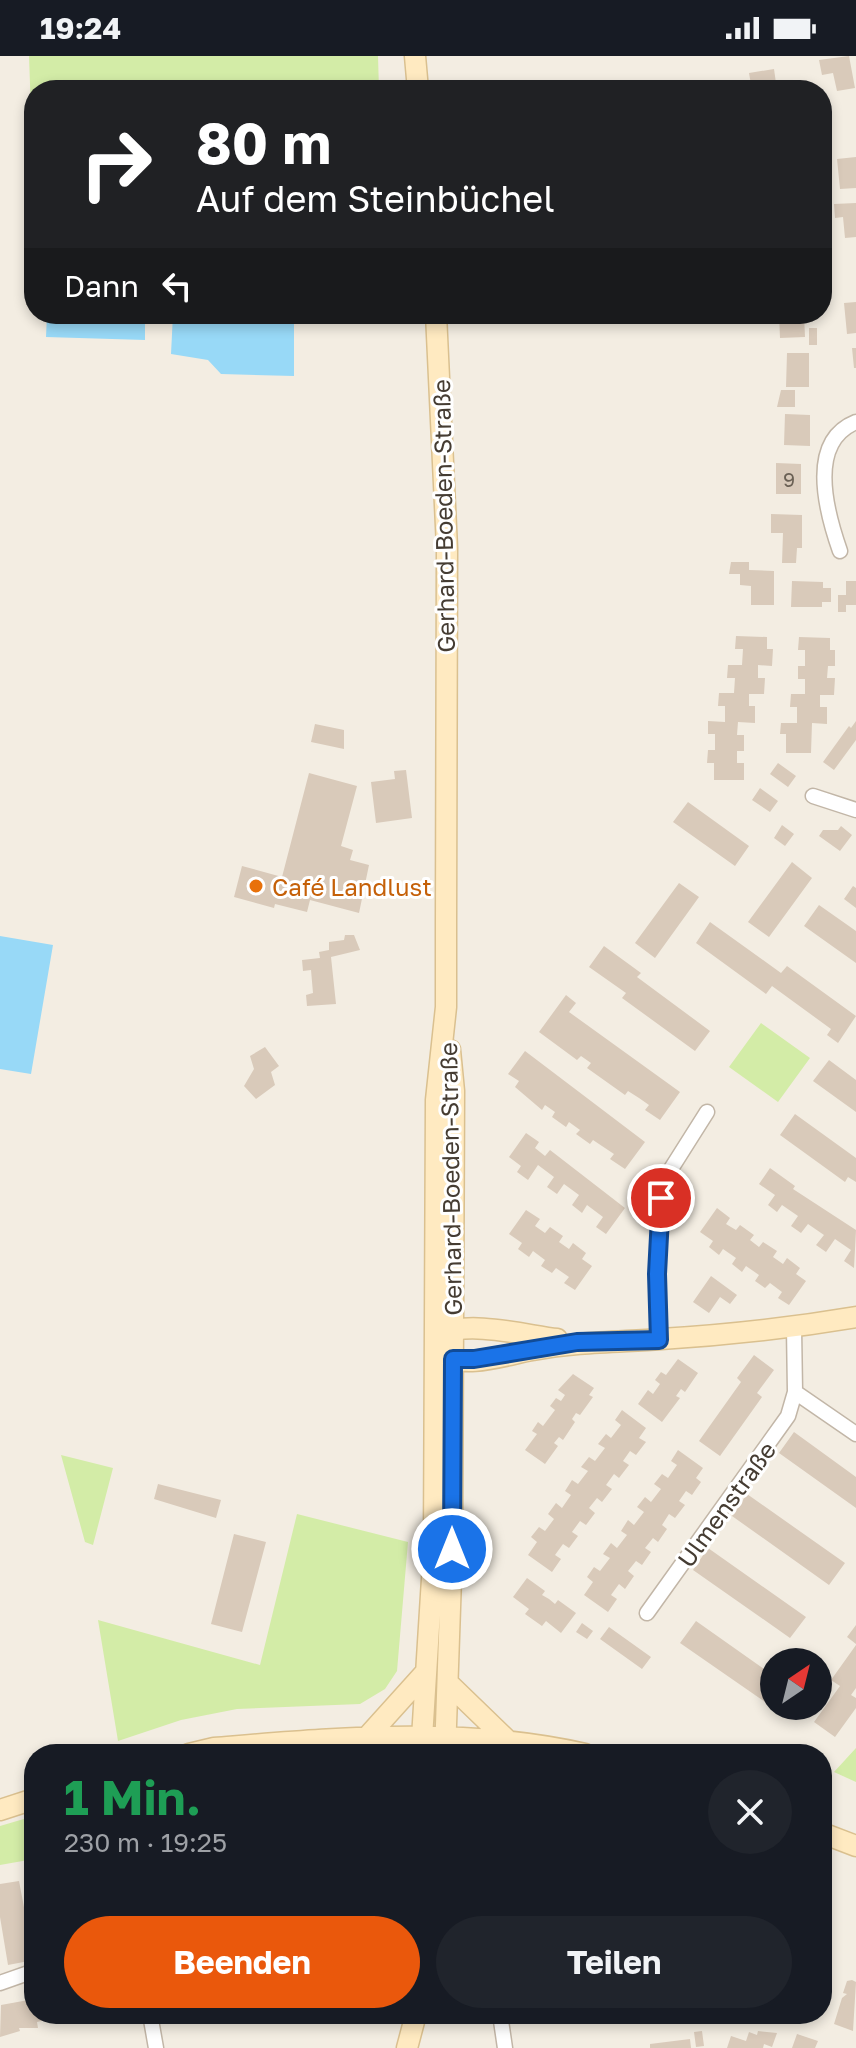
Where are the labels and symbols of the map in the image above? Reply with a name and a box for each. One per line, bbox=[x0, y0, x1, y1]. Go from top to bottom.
street label: Gerhard-Boeden-Straße bbox=[426, 379, 460, 653]
house number: 9 bbox=[783, 467, 795, 491]
place label: Café Landlust bbox=[272, 872, 432, 901]
marker: Café Landlust bbox=[247, 877, 265, 895]
street label: Gerhard-Boeden-Straße bbox=[433, 1042, 467, 1316]
pin bbox=[627, 1164, 695, 1232]
street label: Ulmenstraße bbox=[671, 1436, 781, 1572]
position arrow bbox=[410, 1507, 494, 1591]
north arrow bbox=[760, 1648, 832, 1720]

